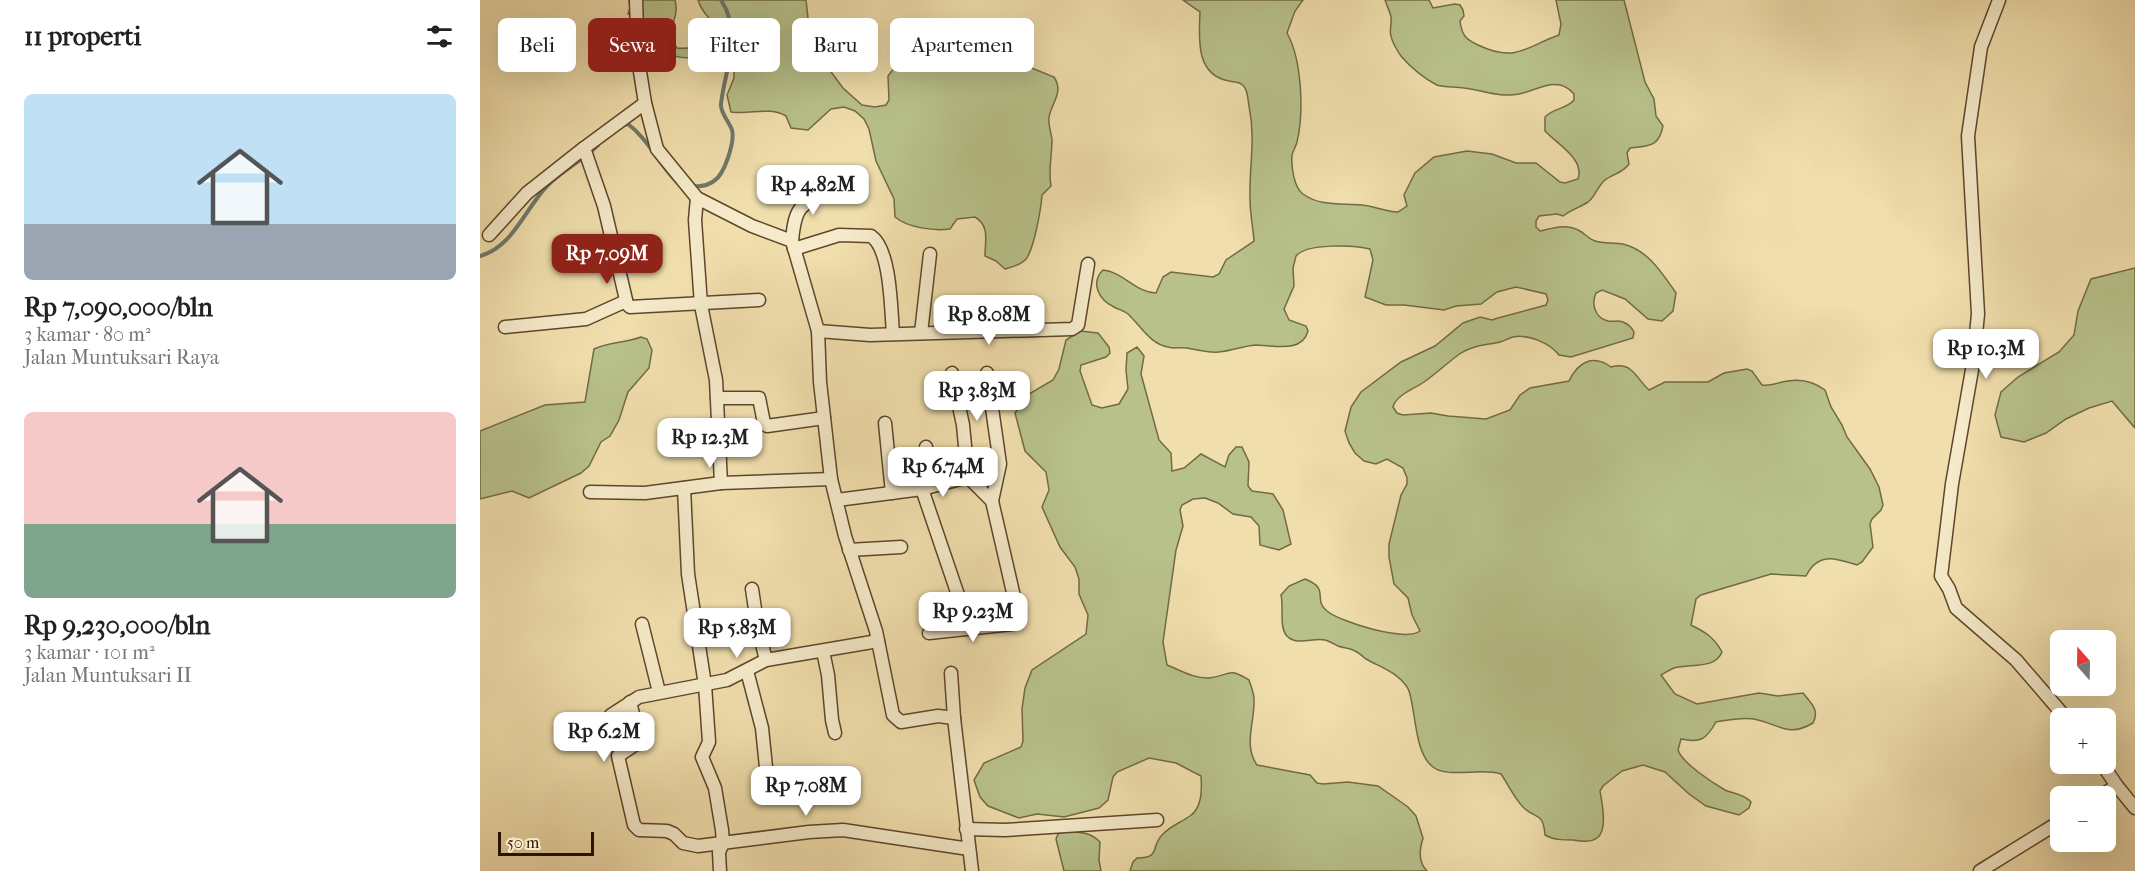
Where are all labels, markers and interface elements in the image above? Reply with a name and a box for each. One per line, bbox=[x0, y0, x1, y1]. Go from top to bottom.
chip: Beli bbox=[498, 18, 576, 72]
chip: Sewa bbox=[588, 18, 676, 72]
chip: Filter bbox=[688, 18, 780, 72]
chip: Baru bbox=[792, 18, 878, 72]
chip: Apartemen bbox=[890, 18, 1034, 72]
icon: filters bbox=[423, 20, 456, 53]
text: 11 properti bbox=[24, 21, 141, 52]
icon: home bbox=[186, 133, 294, 241]
pin: Rp 4.82M bbox=[751, 165, 875, 216]
text: Rp 4.82M bbox=[771, 173, 855, 196]
pin: Rp 7.09M bbox=[545, 234, 669, 285]
text: Rp 7.09M bbox=[566, 242, 648, 265]
text: Rp 7,090,000/bln bbox=[24, 292, 213, 323]
pin: Rp 8.08M bbox=[927, 295, 1051, 346]
text: Rp 8.08M bbox=[948, 303, 1030, 326]
text: 3 kamar · 80 m² bbox=[24, 323, 151, 346]
pin: Rp 10.3M bbox=[1924, 329, 2048, 380]
text: Rp 10.3M bbox=[1947, 337, 2025, 360]
text: Jalan Muntuksari Raya bbox=[24, 346, 219, 369]
pin: Rp 3.83M bbox=[915, 371, 1039, 422]
text: Rp 3.83M bbox=[938, 379, 1016, 402]
pin: Rp 12.3M bbox=[648, 418, 772, 469]
text: Rp 12.3M bbox=[671, 426, 749, 449]
pin: Rp 6.74M bbox=[881, 447, 1005, 498]
icon: home bbox=[186, 451, 294, 559]
text: Rp 6.74M bbox=[902, 455, 984, 478]
pin: Rp 9.23M bbox=[911, 592, 1035, 643]
text: Rp 9.23M bbox=[933, 600, 1013, 623]
pin: Rp 5.83M bbox=[675, 608, 799, 659]
text: Rp 9,230,000/bln bbox=[24, 610, 210, 641]
text: Rp 5.83M bbox=[698, 616, 776, 639]
north arrow bbox=[2050, 630, 2116, 696]
map controls bbox=[2050, 630, 2116, 852]
text: 3 kamar · 101 m² bbox=[24, 641, 155, 664]
text: Jalan Muntuksari II bbox=[24, 664, 192, 687]
button: + bbox=[2050, 708, 2116, 774]
pin: Rp 6.2M bbox=[549, 712, 659, 763]
text: Rp 6.2M bbox=[568, 720, 640, 743]
pin: Rp 7.08M bbox=[744, 766, 868, 817]
text: Rp 7.08M bbox=[765, 774, 847, 797]
button: − bbox=[2050, 786, 2116, 852]
scale bar bbox=[498, 829, 594, 856]
text: 50 m bbox=[507, 833, 539, 852]

